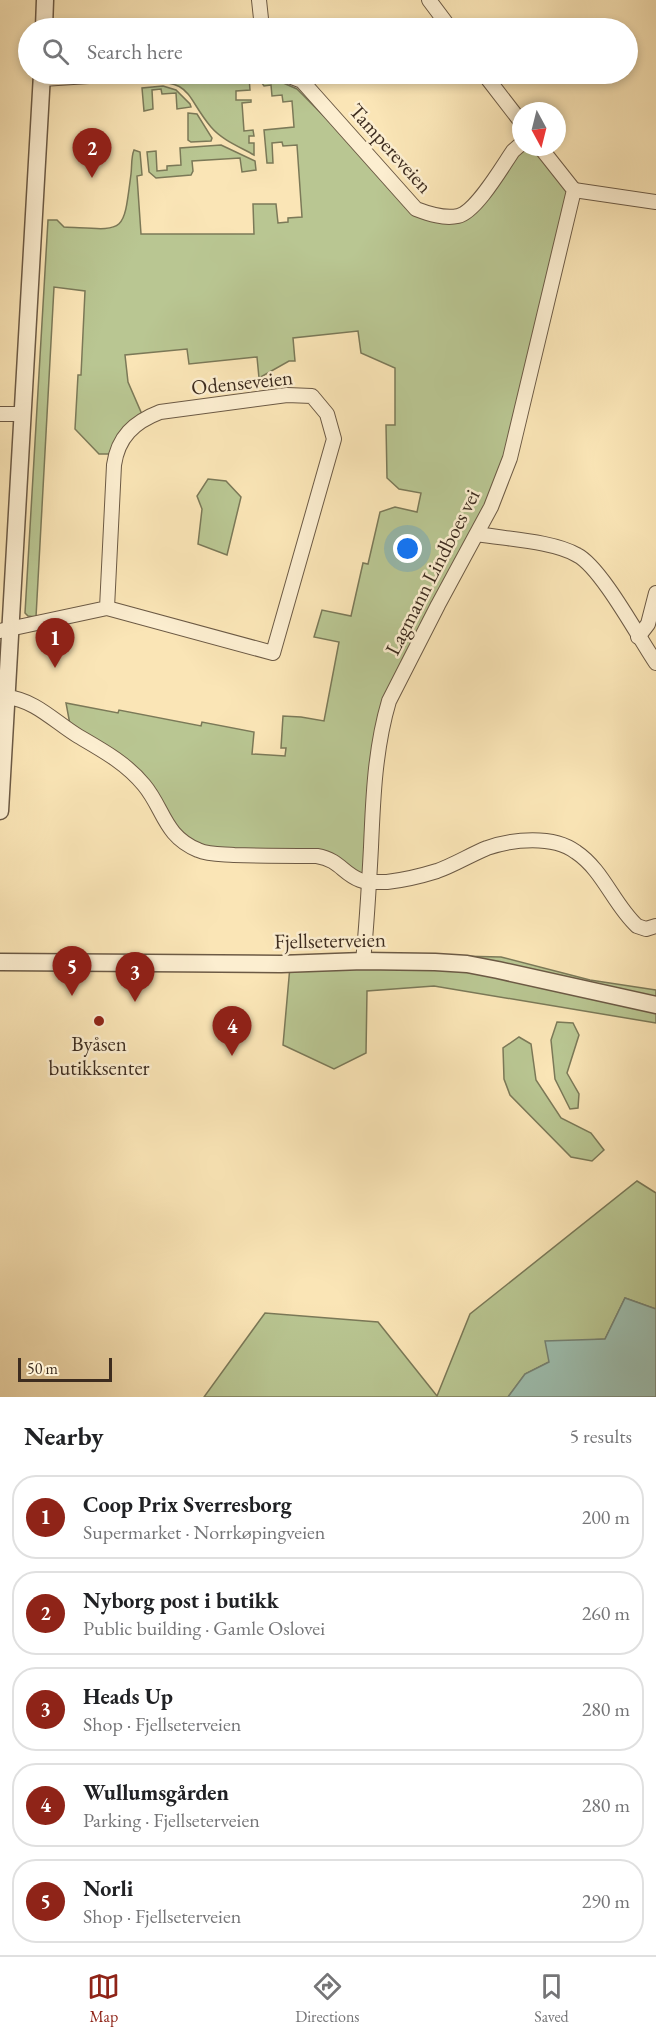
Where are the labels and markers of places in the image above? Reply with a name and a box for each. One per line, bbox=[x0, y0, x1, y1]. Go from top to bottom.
pin: 2 bbox=[72, 128, 112, 178]
pin: 1 bbox=[36, 618, 74, 668]
pin: 5 bbox=[52, 946, 92, 996]
pin: 3 bbox=[116, 952, 154, 1002]
pin: 4 bbox=[212, 1006, 252, 1056]
marker: Byåsen butikksenter bbox=[92, 1014, 106, 1028]
place label: Byåsen butikksenter bbox=[48, 1030, 150, 1081]

